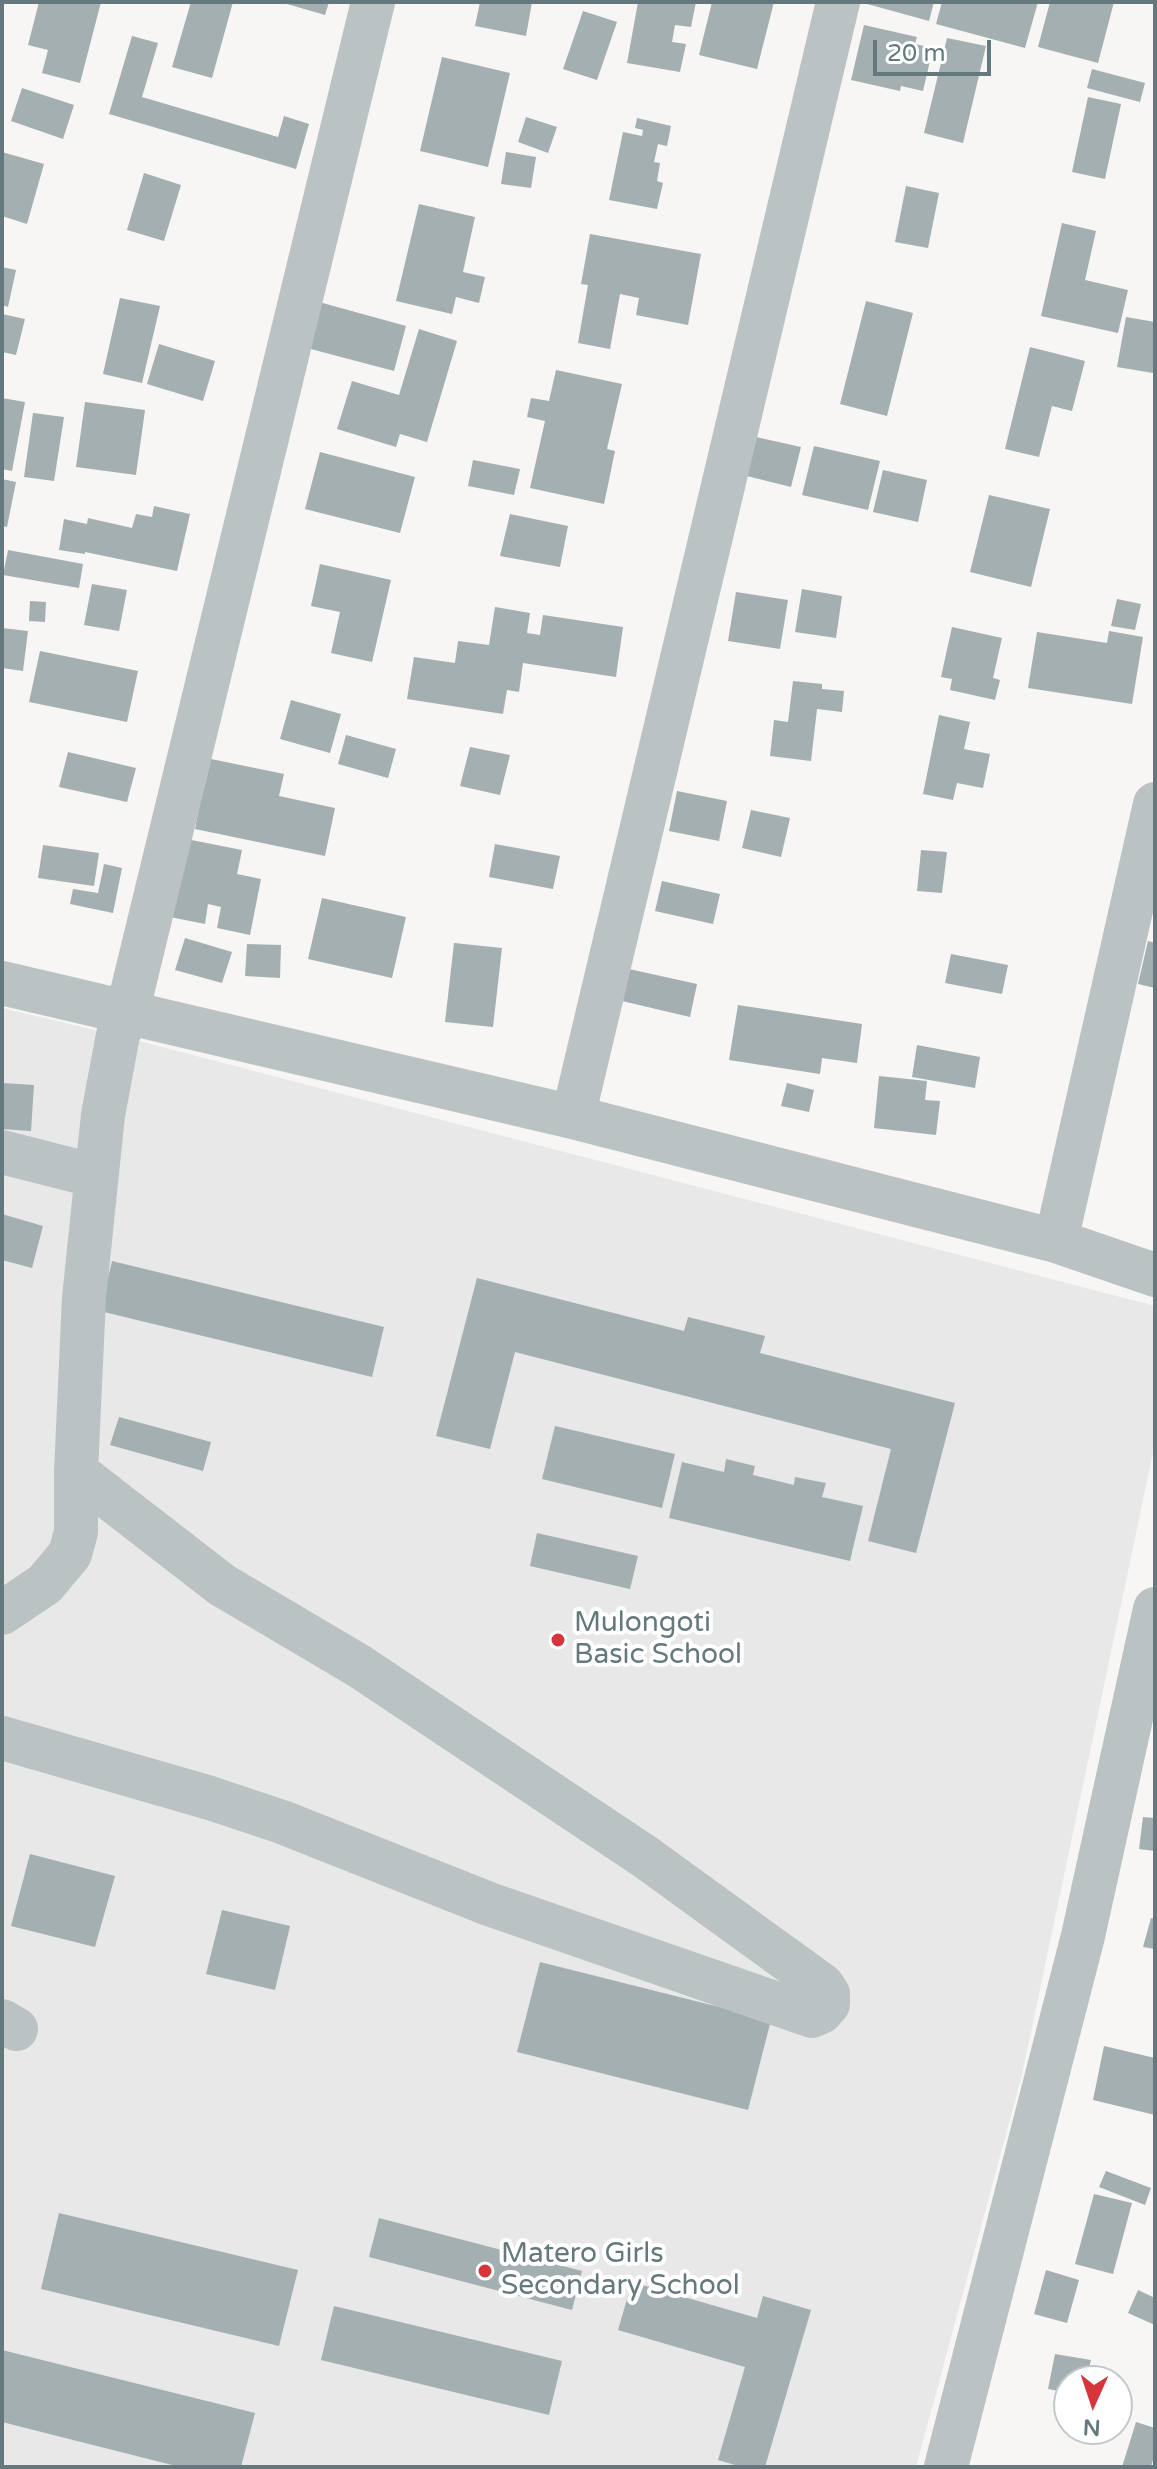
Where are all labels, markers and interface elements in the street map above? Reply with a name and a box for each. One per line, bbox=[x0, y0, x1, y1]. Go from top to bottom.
scale bar bbox=[877, 24, 995, 74]
text: 20 m bbox=[887, 39, 945, 68]
place label: Mulongoti Basic School bbox=[574, 1607, 742, 1673]
marker: Mulongoti Basic School bbox=[549, 1631, 567, 1649]
place label: Matero Girls Secondary School bbox=[501, 2238, 740, 2304]
marker: Matero Girls Secondary School bbox=[476, 2262, 494, 2280]
north arrow bbox=[1053, 2365, 1133, 2445]
text: N bbox=[1082, 2414, 1101, 2440]

